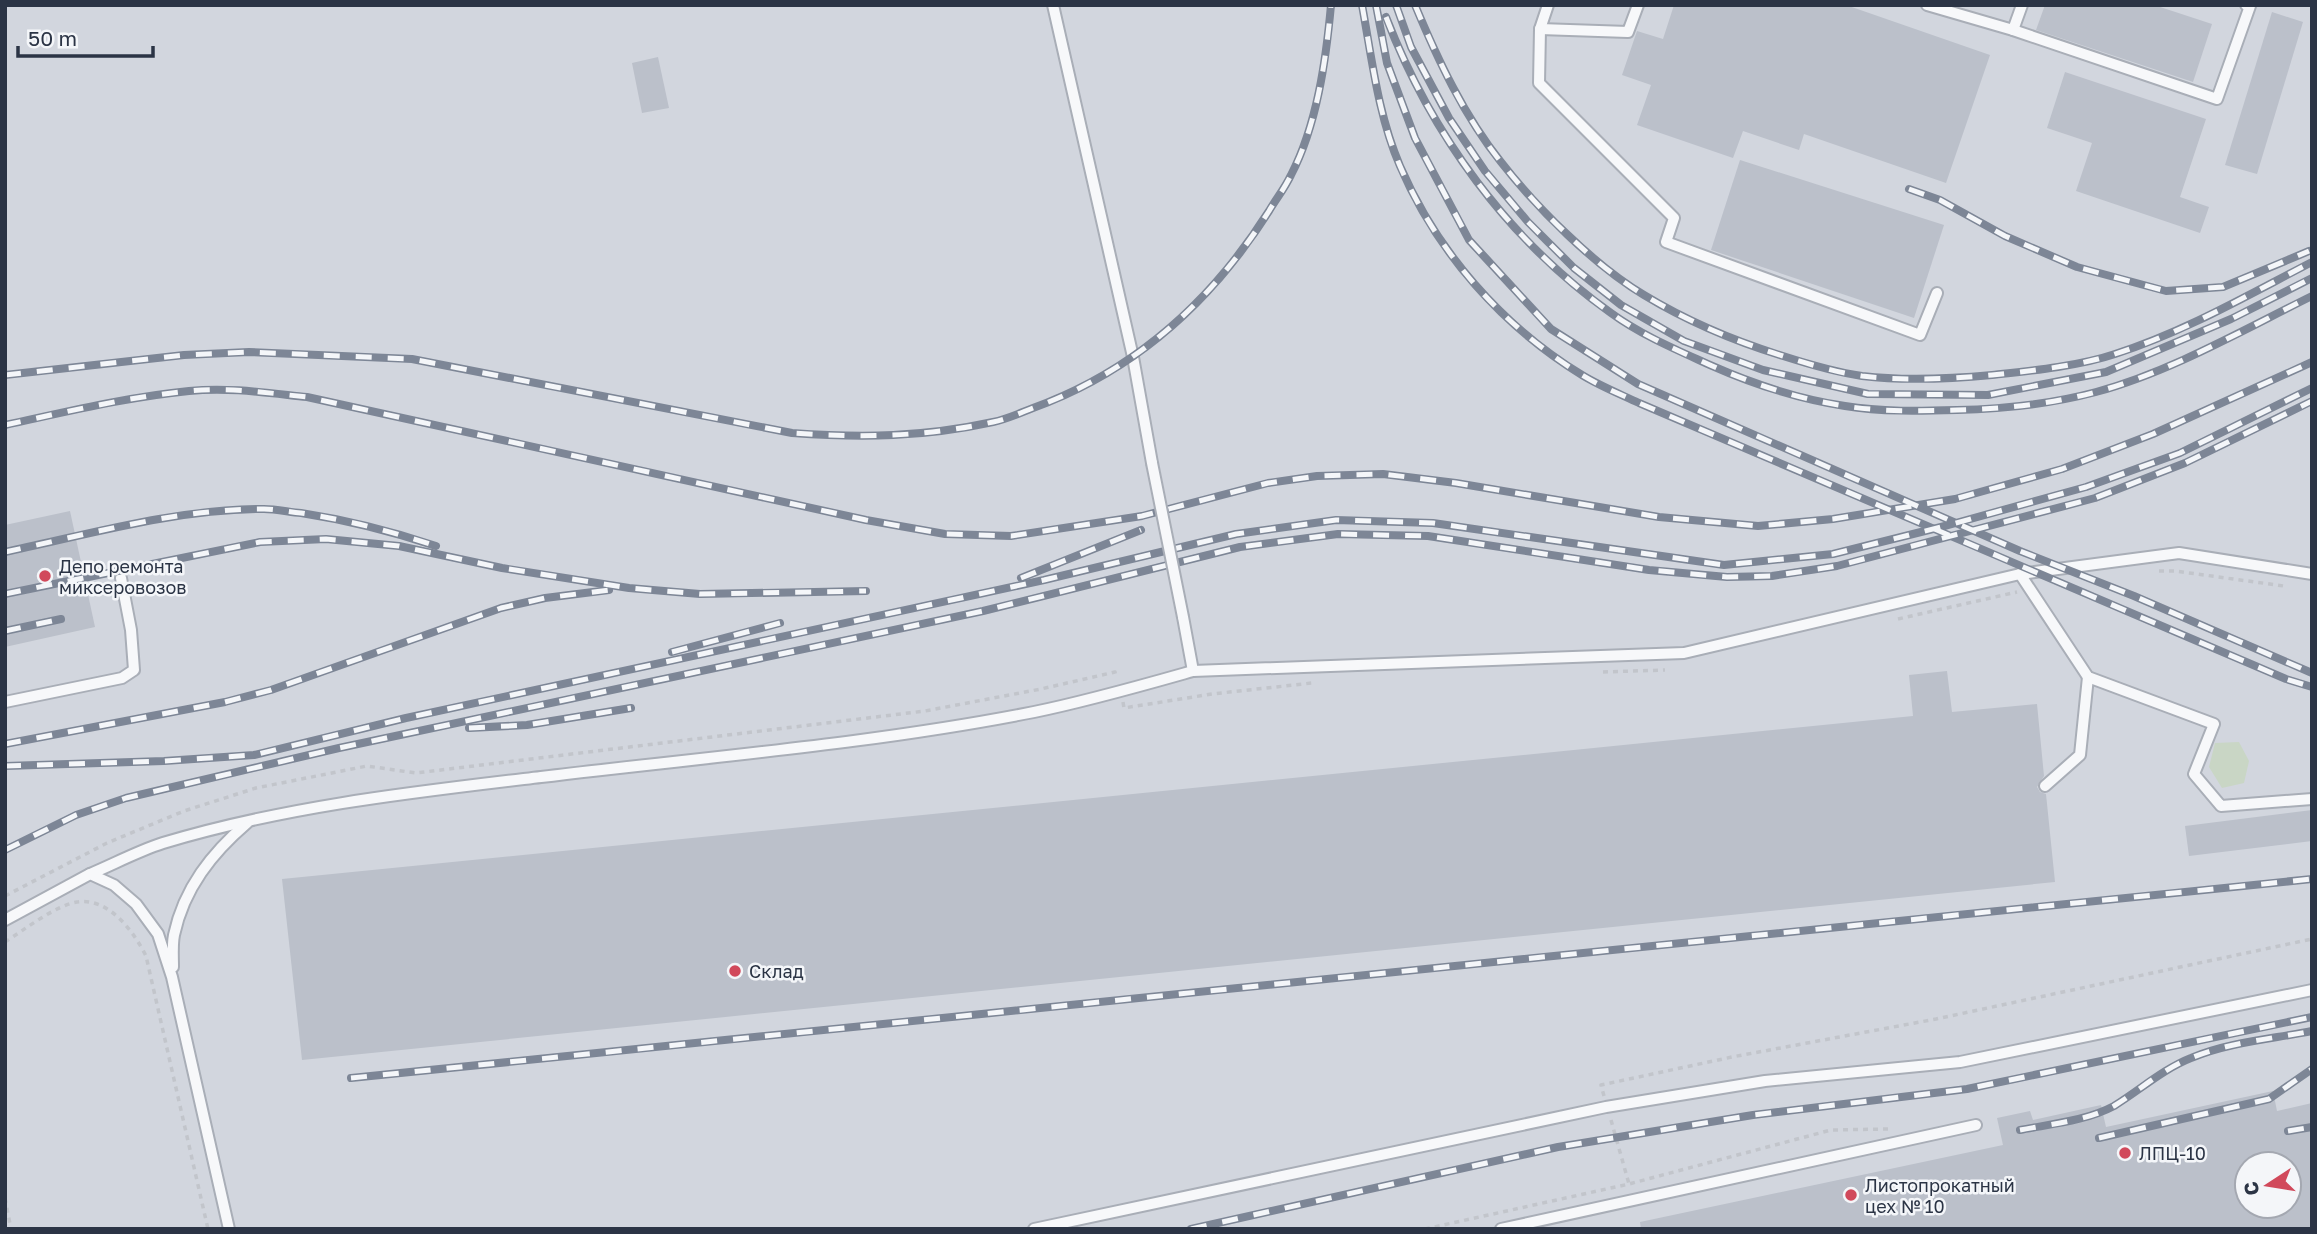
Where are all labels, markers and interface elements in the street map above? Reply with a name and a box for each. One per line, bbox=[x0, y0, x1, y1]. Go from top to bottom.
scale bar bbox=[18, 14, 152, 58]
text: 50 m bbox=[28, 25, 77, 51]
place label: Депо ремонта миксеровозов bbox=[59, 555, 186, 598]
marker: Депо ремонта миксеровозов bbox=[37, 568, 53, 584]
place label: Склад bbox=[749, 960, 804, 982]
marker: Склад bbox=[727, 963, 743, 979]
place label: ЛПЦ-10 bbox=[2139, 1142, 2206, 1164]
marker: ЛПЦ-10 bbox=[2117, 1145, 2133, 1161]
north arrow bbox=[2233, 1150, 2303, 1220]
place label: Листопрокатный цех № 10 bbox=[1865, 1174, 2015, 1217]
text: С bbox=[2238, 1180, 2264, 1198]
marker: Листопрокатный цех № 10 bbox=[1843, 1187, 1859, 1203]

